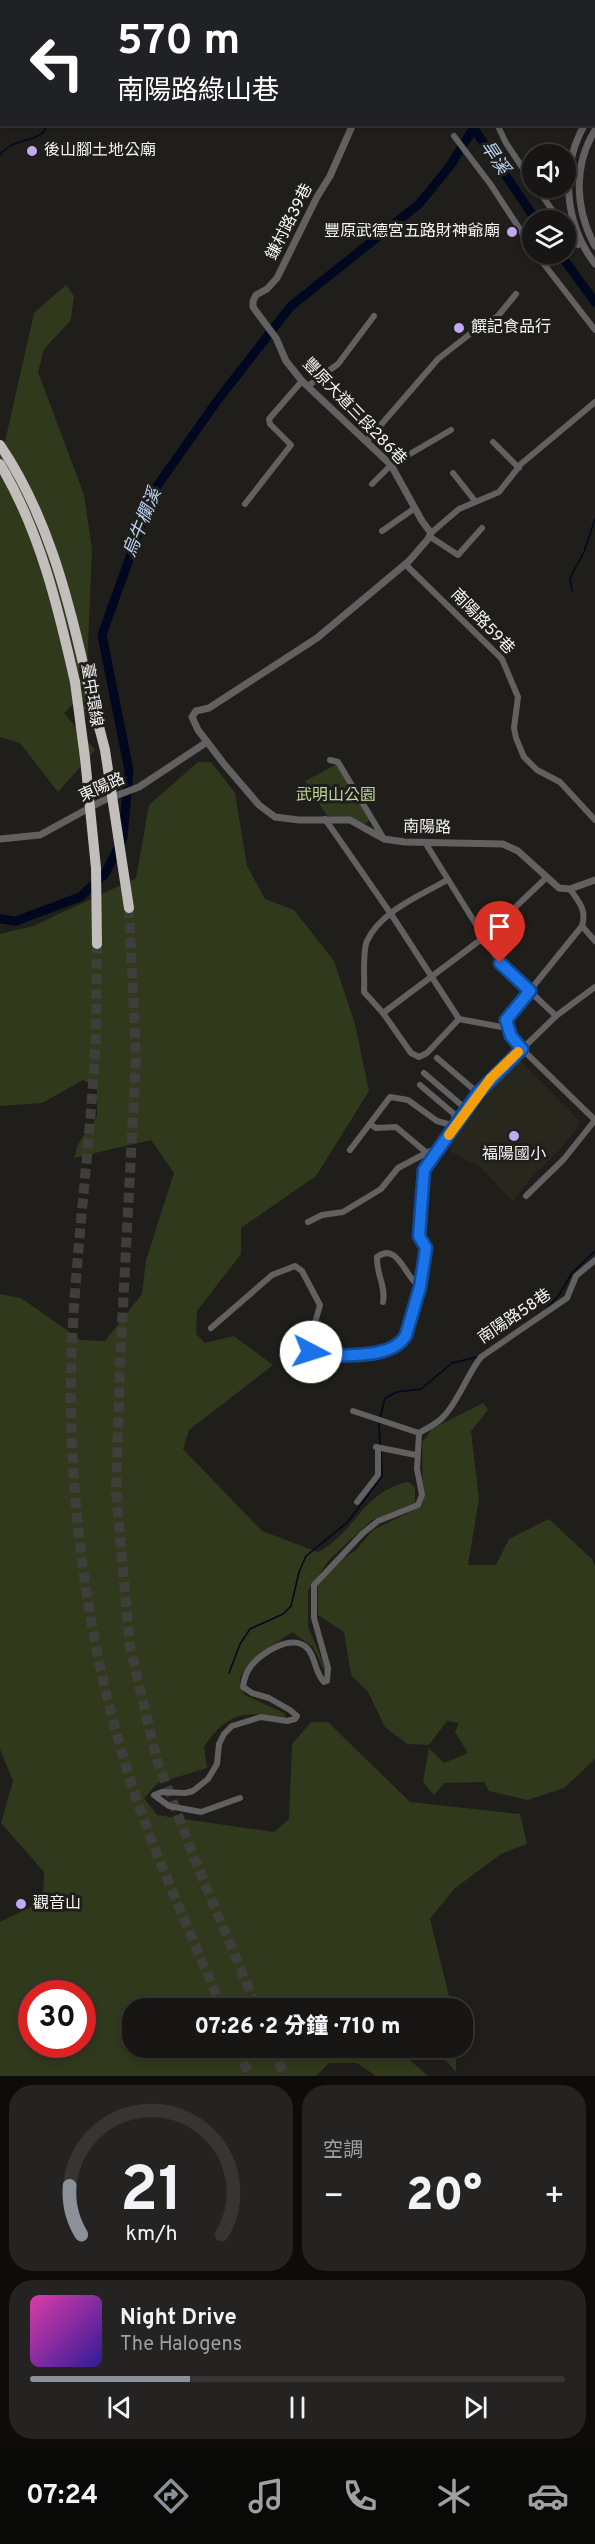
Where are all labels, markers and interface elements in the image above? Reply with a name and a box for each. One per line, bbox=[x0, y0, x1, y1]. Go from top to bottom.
text: 570 m bbox=[117, 16, 240, 69]
icon: left bbox=[18, 24, 96, 102]
text: 南陽路綠山巷 bbox=[117, 75, 279, 109]
water label: 旱溪 bbox=[474, 137, 515, 182]
place label: 後山腳土地公廟 bbox=[44, 141, 156, 161]
marker: 後山腳土地公廟 bbox=[25, 144, 39, 158]
map controls bbox=[522, 144, 576, 264]
button: sound bbox=[522, 144, 576, 198]
street label: 鎌村路39巷 bbox=[262, 181, 318, 263]
button: layers bbox=[522, 210, 576, 264]
place label: 豐原武德宮五路財神爺廟 bbox=[324, 222, 500, 242]
marker: 豐原武德宮五路財神爺廟 bbox=[505, 225, 519, 239]
place label: 饌記食品行 bbox=[471, 318, 551, 338]
marker: 饌記食品行 bbox=[452, 321, 466, 335]
street label: 豐原大道三段286巷 bbox=[298, 354, 410, 470]
water label: 烏牛欄溪 bbox=[119, 483, 168, 561]
street label: 南陽路59巷 bbox=[446, 585, 518, 659]
street label: 臺中環線 bbox=[76, 662, 106, 728]
street label: 東陽路 bbox=[76, 769, 128, 807]
park label: 武明山公園 bbox=[296, 786, 376, 806]
street label: 南陽路 bbox=[403, 818, 451, 838]
pin bbox=[474, 901, 525, 963]
icon: arrive bbox=[483, 910, 516, 943]
marker: 福陽國小 bbox=[507, 1129, 521, 1143]
place label: 福陽國小 bbox=[482, 1145, 546, 1165]
street label: 南陽路58巷 bbox=[475, 1285, 555, 1349]
position arrow bbox=[279, 1320, 343, 1384]
place label: 觀音山 bbox=[33, 1894, 81, 1914]
marker: 觀音山 bbox=[14, 1897, 28, 1911]
speed limit sign: 30 bbox=[18, 1980, 96, 2058]
text: 07:26 · 2 分鐘 · 710 m bbox=[195, 2014, 400, 2041]
text: 空調 bbox=[323, 2138, 363, 2164]
text: 21 bbox=[119, 2154, 183, 2233]
text: 20° bbox=[406, 2169, 482, 2226]
text: − bbox=[323, 2177, 344, 2219]
text: + bbox=[544, 2177, 565, 2219]
text: km/h bbox=[125, 2221, 177, 2248]
text: Night Drive bbox=[120, 2305, 237, 2332]
text: The Halogens bbox=[120, 2332, 242, 2358]
icon: previous bbox=[103, 2391, 136, 2424]
icon: pause bbox=[281, 2391, 314, 2424]
icon: next bbox=[459, 2391, 492, 2424]
icon: directions bbox=[150, 2475, 192, 2517]
icon: music bbox=[245, 2475, 287, 2517]
icon: phone bbox=[339, 2475, 381, 2517]
icon: climate bbox=[433, 2475, 475, 2517]
icon: car bbox=[527, 2475, 569, 2517]
text: 07:24 bbox=[26, 2479, 98, 2513]

